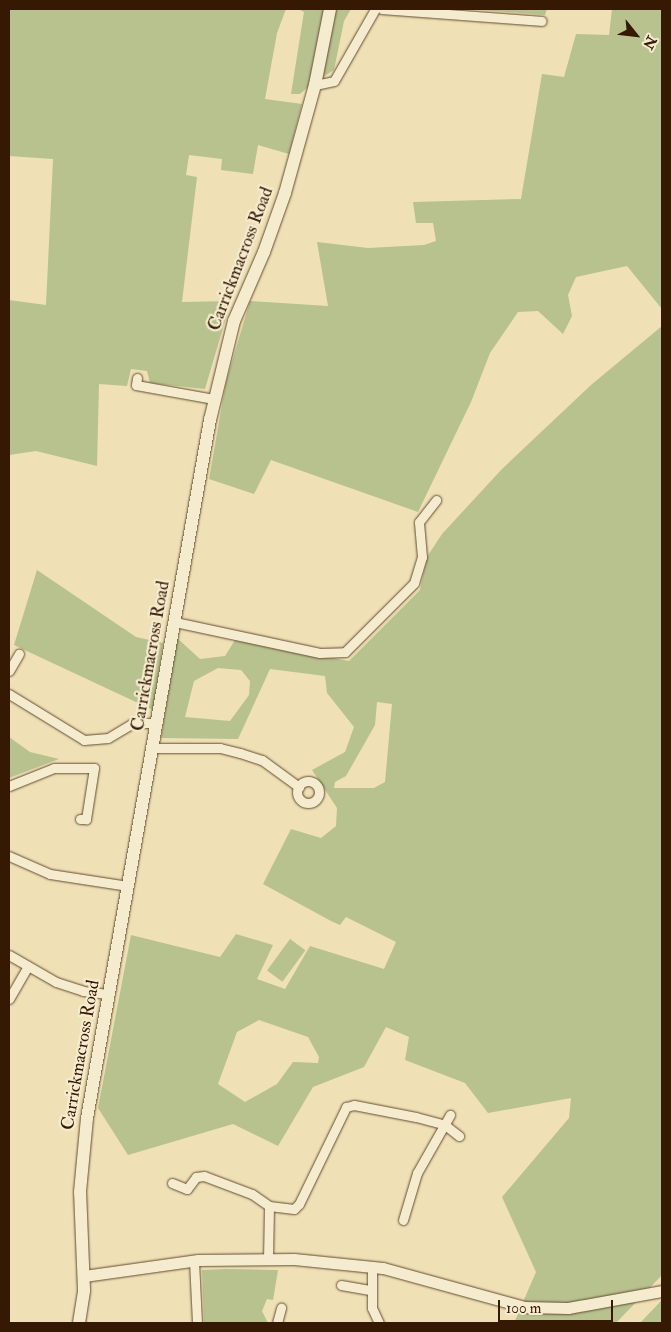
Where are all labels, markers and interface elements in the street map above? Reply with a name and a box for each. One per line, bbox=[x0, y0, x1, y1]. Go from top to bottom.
north arrow bbox=[611, 10, 661, 60]
text: N bbox=[639, 33, 660, 52]
street label: Carrickmacross Road bbox=[204, 184, 278, 334]
street label: Carrickmacross Road bbox=[127, 579, 175, 733]
street label: Carrickmacross Road bbox=[57, 978, 105, 1132]
scale bar bbox=[501, 1290, 616, 1322]
text: 100 m bbox=[506, 1299, 541, 1318]

